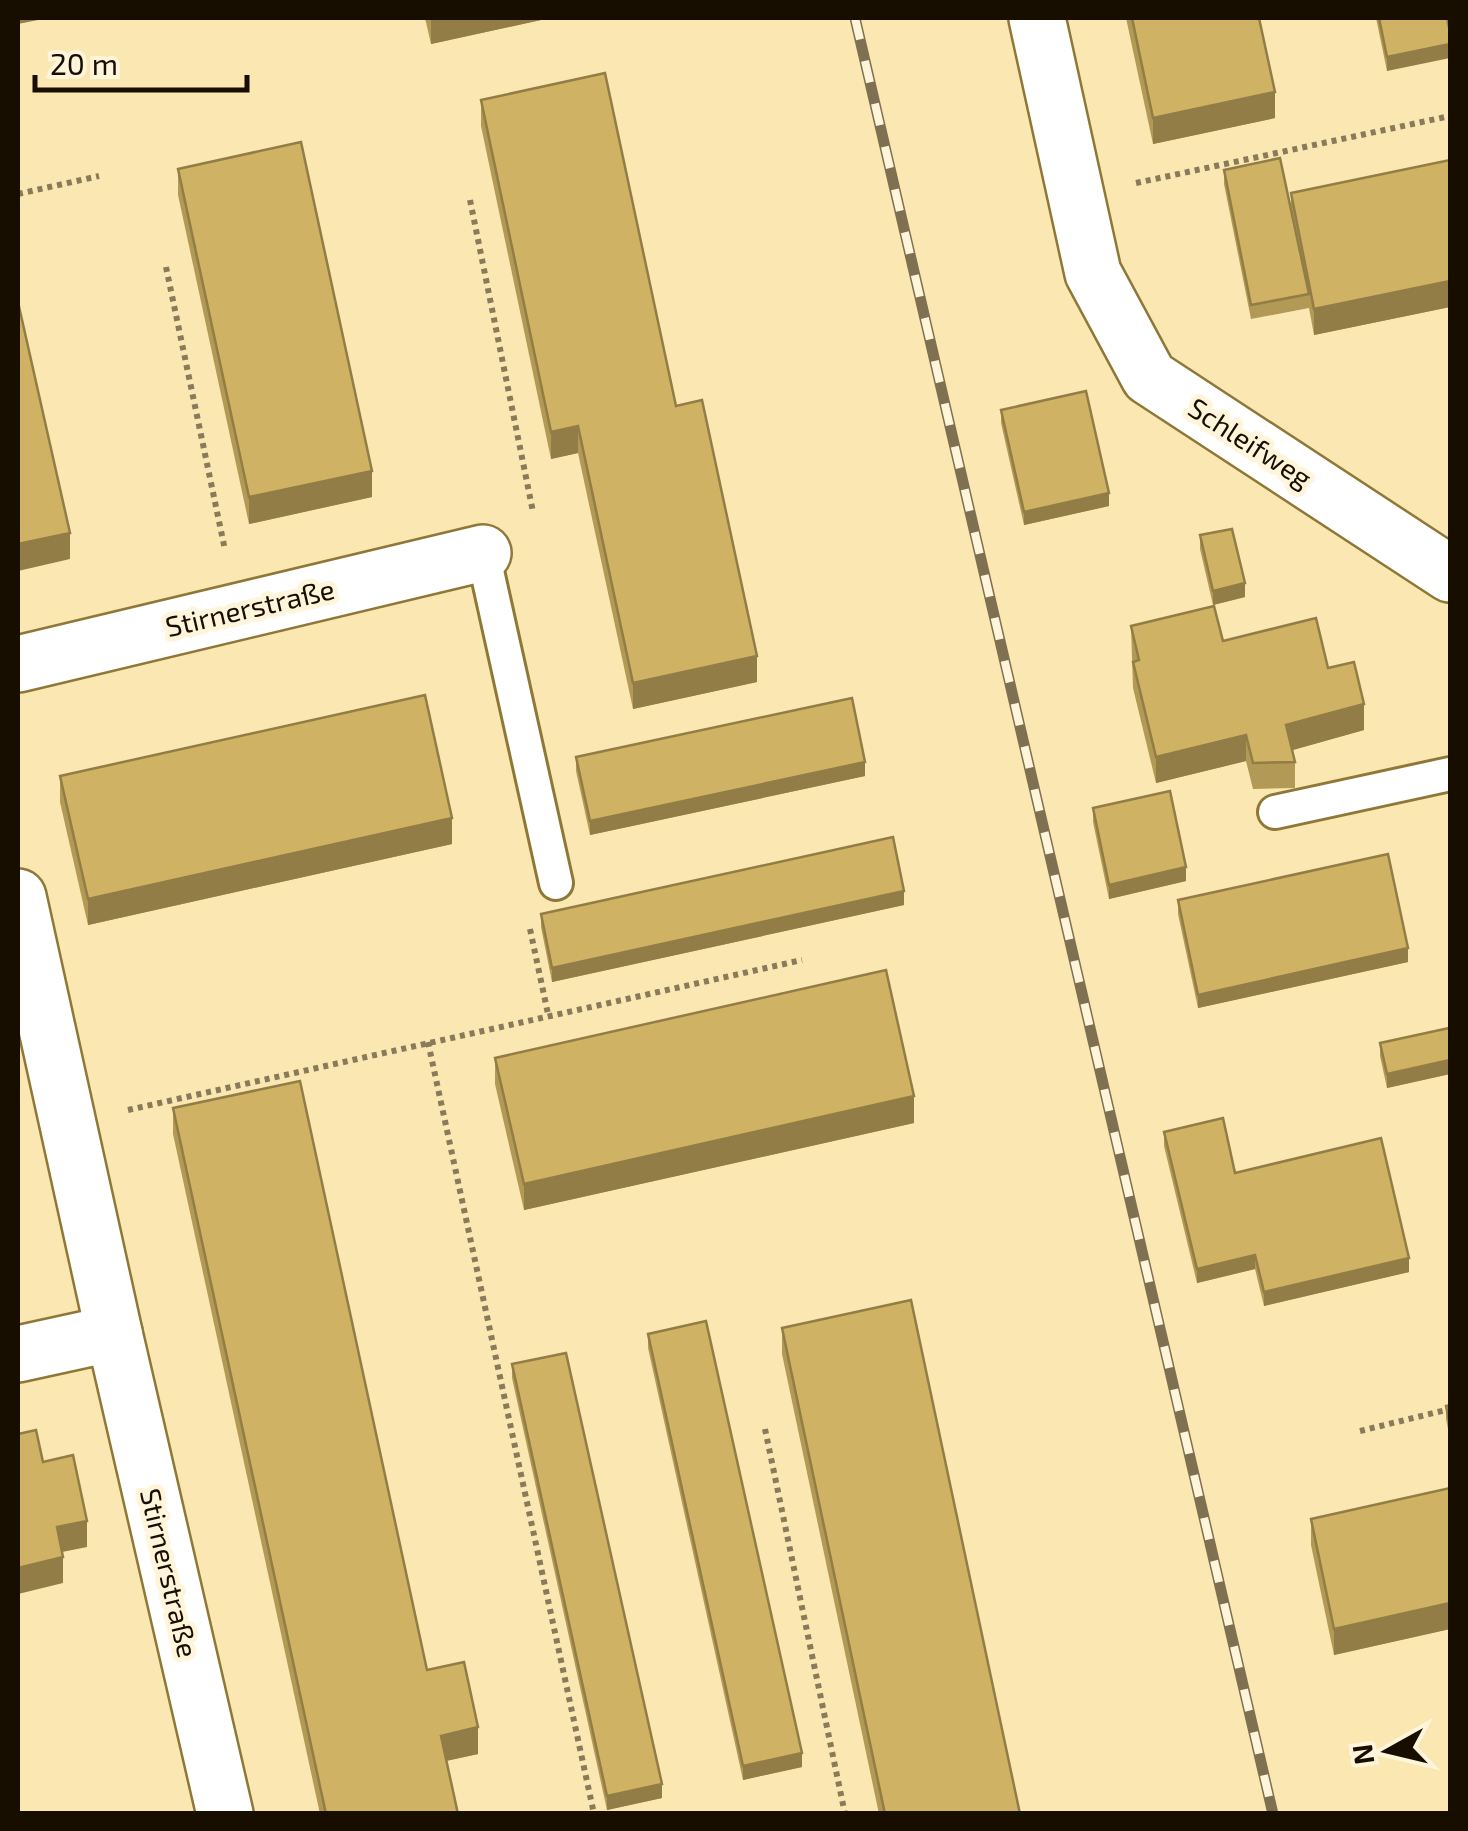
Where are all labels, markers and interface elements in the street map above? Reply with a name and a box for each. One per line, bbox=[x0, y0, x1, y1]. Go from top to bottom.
scale bar bbox=[35, 30, 248, 92]
text: 20 m bbox=[50, 45, 118, 81]
street label: Schleifweg bbox=[1182, 390, 1319, 495]
street label: Stirnerstraße bbox=[162, 571, 338, 643]
street label: Stirnerstraße bbox=[134, 1485, 206, 1661]
north arrow bbox=[1338, 1701, 1438, 1801]
text: N bbox=[1344, 1742, 1380, 1767]

